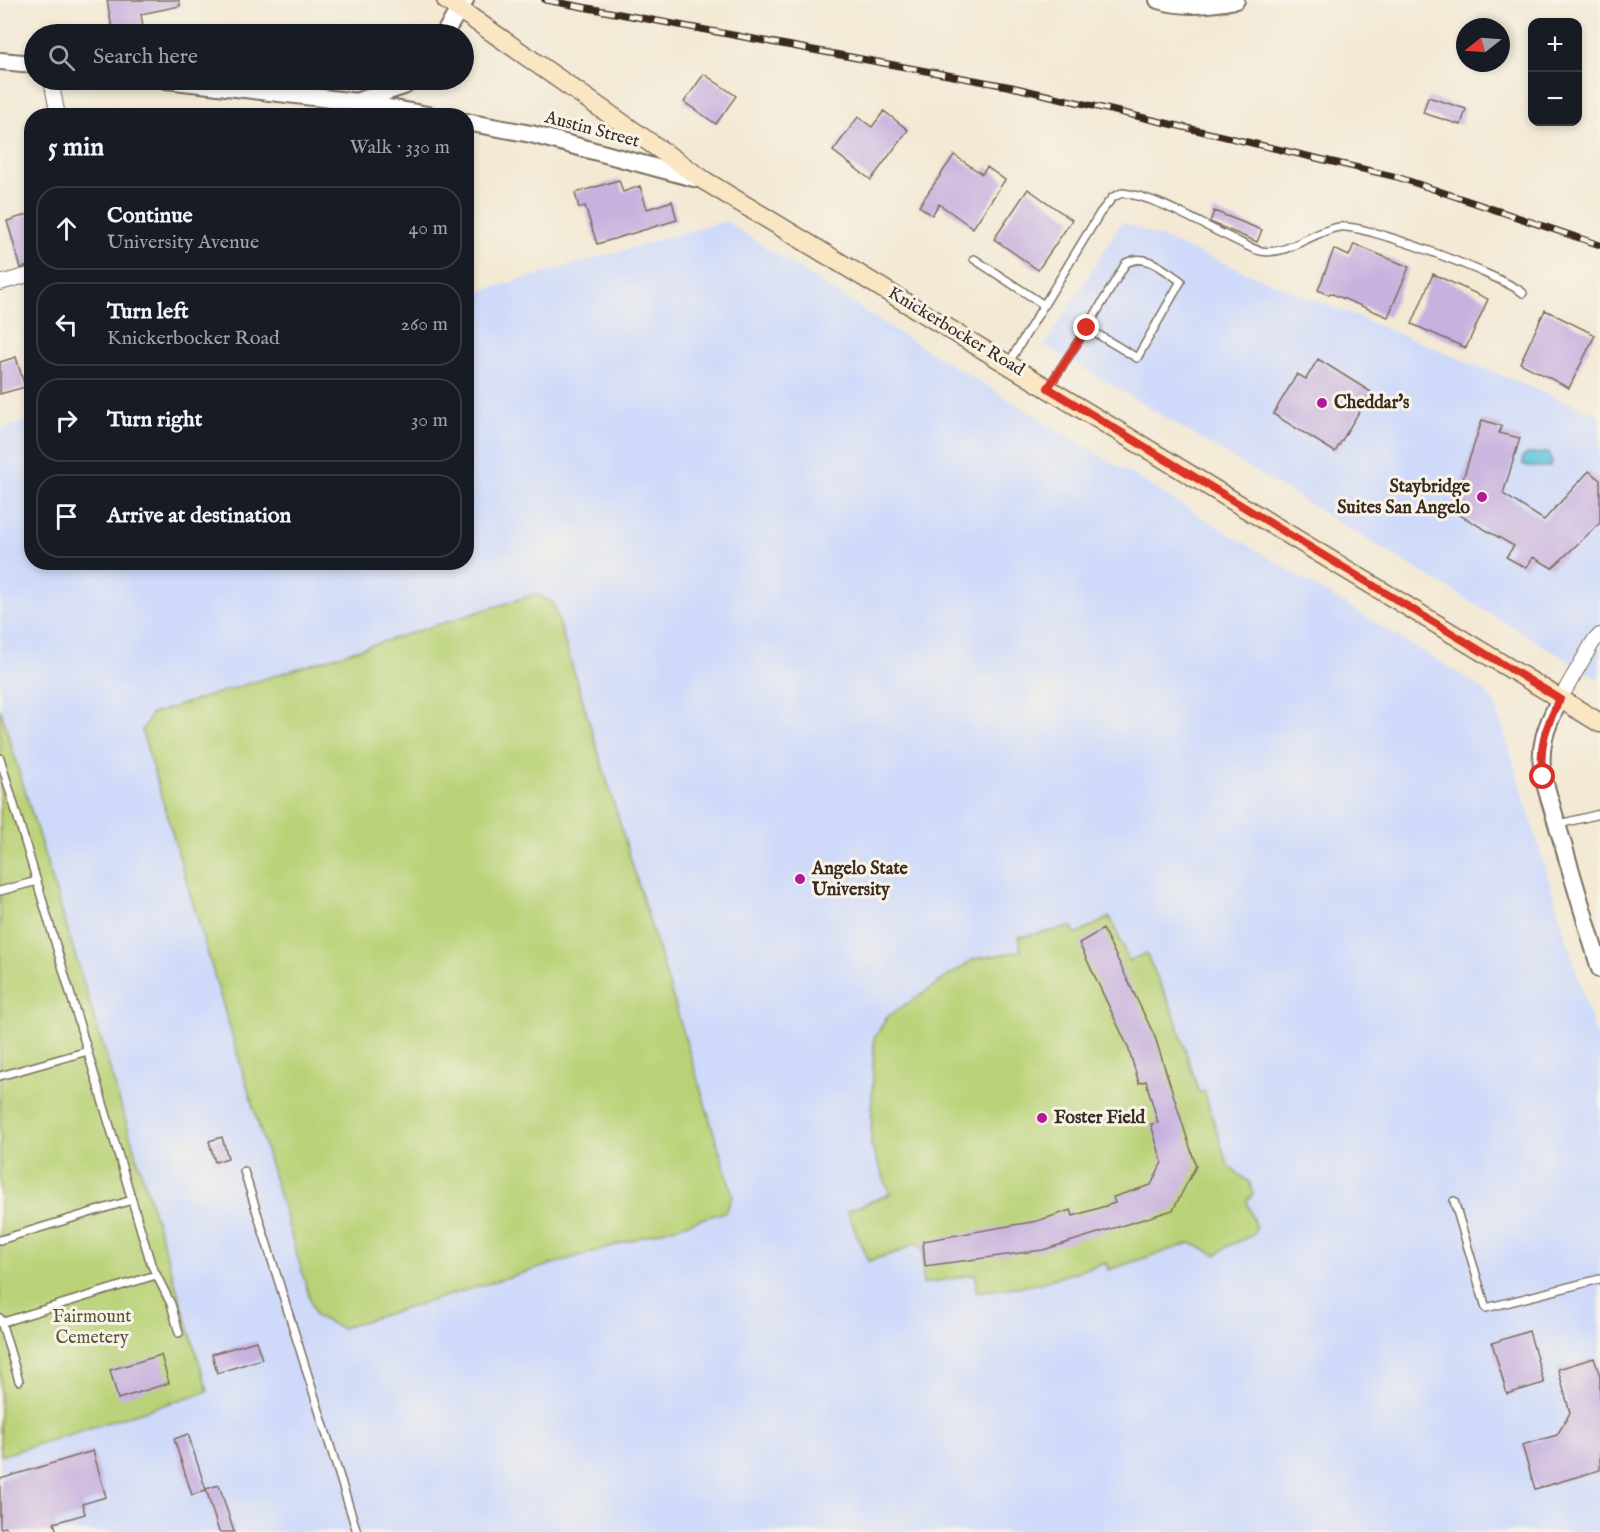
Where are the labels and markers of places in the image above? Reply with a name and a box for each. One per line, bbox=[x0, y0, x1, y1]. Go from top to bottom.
place label: Cheddar's bbox=[1334, 392, 1410, 415]
marker: Cheddar's bbox=[1315, 396, 1329, 410]
place label: Staybridge Suites San Angelo bbox=[1337, 476, 1471, 520]
marker: Staybridge Suites San Angelo bbox=[1475, 490, 1489, 504]
place label: Angelo State University bbox=[811, 858, 909, 902]
marker: Angelo State University bbox=[793, 872, 807, 886]
place label: Foster Field bbox=[1054, 1107, 1146, 1130]
marker: Foster Field bbox=[1035, 1111, 1049, 1125]

